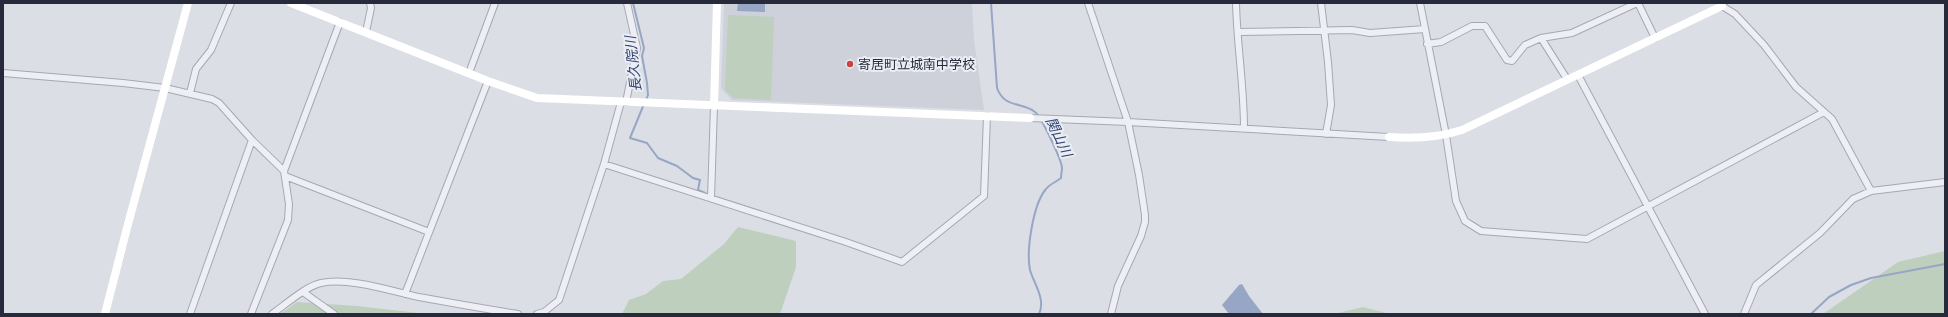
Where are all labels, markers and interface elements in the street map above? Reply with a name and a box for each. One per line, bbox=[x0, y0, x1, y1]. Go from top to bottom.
water label: 長久院川 bbox=[622, 33, 644, 93]
place label: 寄居町立城南中学校 bbox=[858, 57, 975, 72]
marker: 寄居町立城南中学校 bbox=[845, 59, 855, 69]
water label: 関山川 bbox=[1043, 115, 1076, 161]

